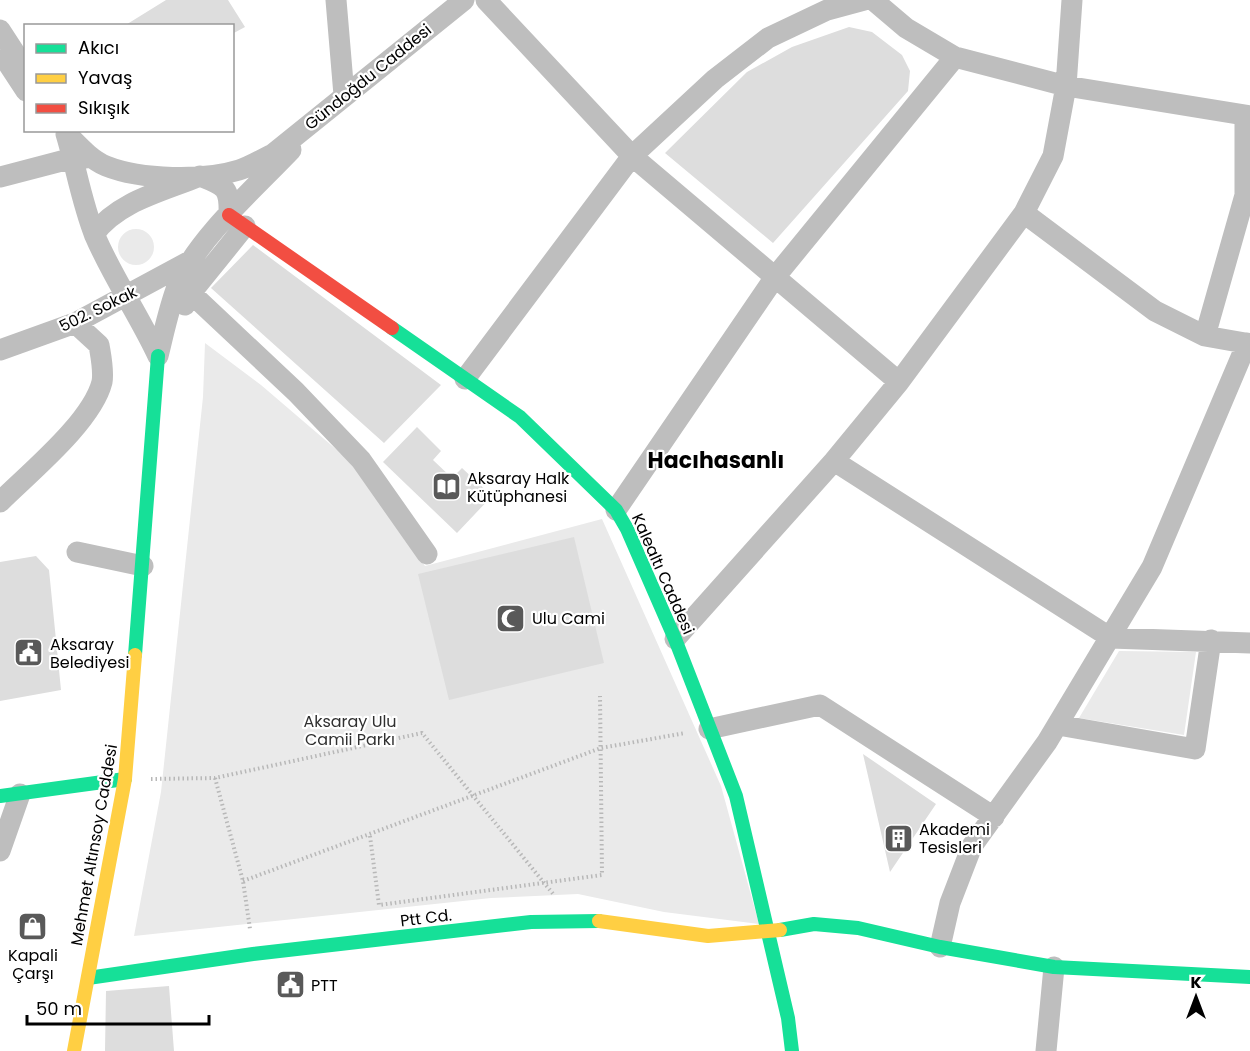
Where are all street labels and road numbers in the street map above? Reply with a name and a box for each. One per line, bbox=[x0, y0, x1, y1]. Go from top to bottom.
street label: Gündoğdu Caddesi bbox=[300, 19, 436, 135]
street label: 502. Sokak bbox=[55, 280, 141, 338]
street label: Kalealtı Caddesi bbox=[626, 510, 700, 638]
street label: Mehmet Altınsoy Caddesi bbox=[65, 743, 123, 947]
street label: Ptt Cd. bbox=[399, 903, 453, 933]

